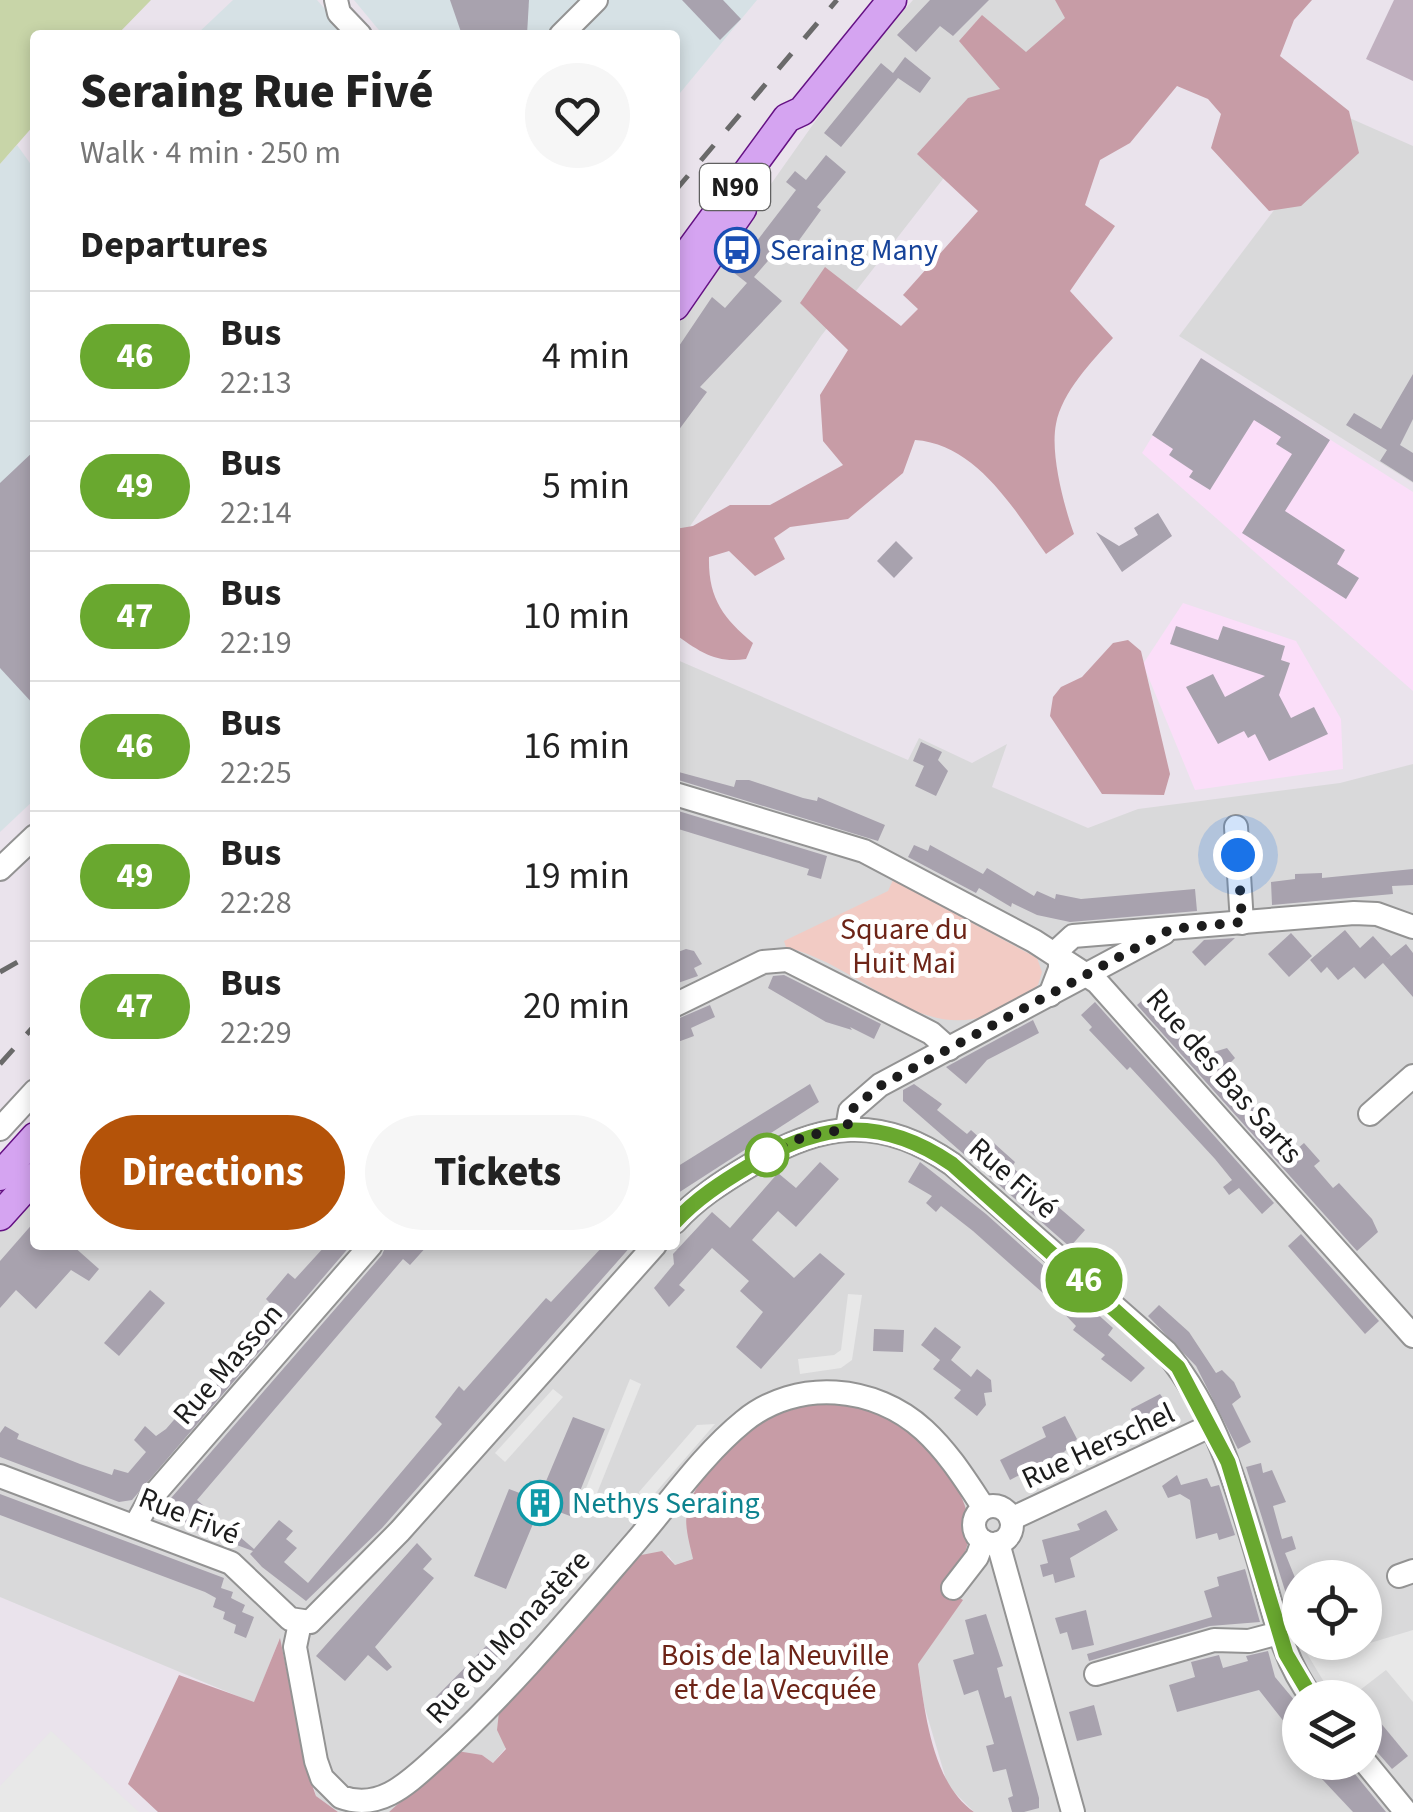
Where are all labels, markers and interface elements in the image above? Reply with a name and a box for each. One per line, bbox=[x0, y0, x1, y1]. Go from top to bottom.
text: Seraing Rue Fivé bbox=[80, 58, 434, 126]
button: heart bbox=[525, 63, 630, 168]
text: Walk · 4 min · 250 m bbox=[80, 130, 341, 176]
road number: N90 bbox=[700, 164, 770, 210]
text: Departures bbox=[80, 218, 268, 272]
bus stop icon: Seraing Many bbox=[714, 227, 760, 273]
place label: Seraing Many bbox=[770, 229, 938, 272]
text: Bus bbox=[220, 306, 281, 360]
text: 4 min bbox=[542, 329, 630, 383]
text: 46 bbox=[117, 331, 153, 381]
text: 22:13 bbox=[220, 360, 292, 406]
text: Bus bbox=[220, 436, 281, 490]
text: 5 min bbox=[542, 459, 630, 513]
text: 49 bbox=[117, 461, 153, 511]
text: 22:14 bbox=[220, 490, 292, 536]
text: Bus bbox=[220, 566, 281, 620]
text: 10 min bbox=[523, 589, 630, 643]
text: 47 bbox=[117, 591, 153, 641]
text: 22:19 bbox=[220, 620, 292, 666]
text: Bus bbox=[220, 696, 281, 750]
text: 16 min bbox=[523, 719, 630, 773]
text: 46 bbox=[117, 721, 153, 771]
text: 22:25 bbox=[220, 750, 292, 796]
text: Bus bbox=[220, 826, 281, 880]
your location bbox=[1213, 830, 1263, 880]
text: 19 min bbox=[523, 849, 630, 903]
text: 49 bbox=[117, 851, 153, 901]
text: 22:28 bbox=[220, 880, 292, 926]
park label: Square du Huit Mai bbox=[840, 908, 968, 985]
text: Bus bbox=[220, 956, 281, 1010]
text: 20 min bbox=[523, 979, 630, 1033]
street label: Rue des Bas Sarts bbox=[1136, 979, 1312, 1173]
text: 47 bbox=[117, 981, 153, 1031]
text: 22:29 bbox=[220, 1010, 292, 1056]
button: Directions bbox=[80, 1115, 345, 1230]
button: Tickets bbox=[365, 1115, 630, 1230]
street label: Rue Fivé bbox=[959, 1127, 1067, 1229]
unlabelled marker bbox=[746, 1134, 788, 1176]
line badge: 46 bbox=[1039, 1248, 1129, 1312]
text: 46 bbox=[1066, 1255, 1102, 1305]
street label: Rue Masson bbox=[163, 1294, 293, 1434]
street label: Rue Herschel bbox=[1015, 1392, 1181, 1500]
street label: Rue Fivé bbox=[132, 1476, 246, 1556]
building icon: Nethys Seraing bbox=[517, 1480, 563, 1526]
place label: Nethys Seraing bbox=[572, 1482, 760, 1525]
street label: Rue du Monastère bbox=[416, 1540, 600, 1734]
map controls bbox=[1282, 1560, 1382, 1780]
button: locate bbox=[1282, 1560, 1382, 1660]
park label: Bois de la Neuville et de la Vecquée bbox=[661, 1634, 889, 1711]
button: layers bbox=[1282, 1680, 1382, 1780]

